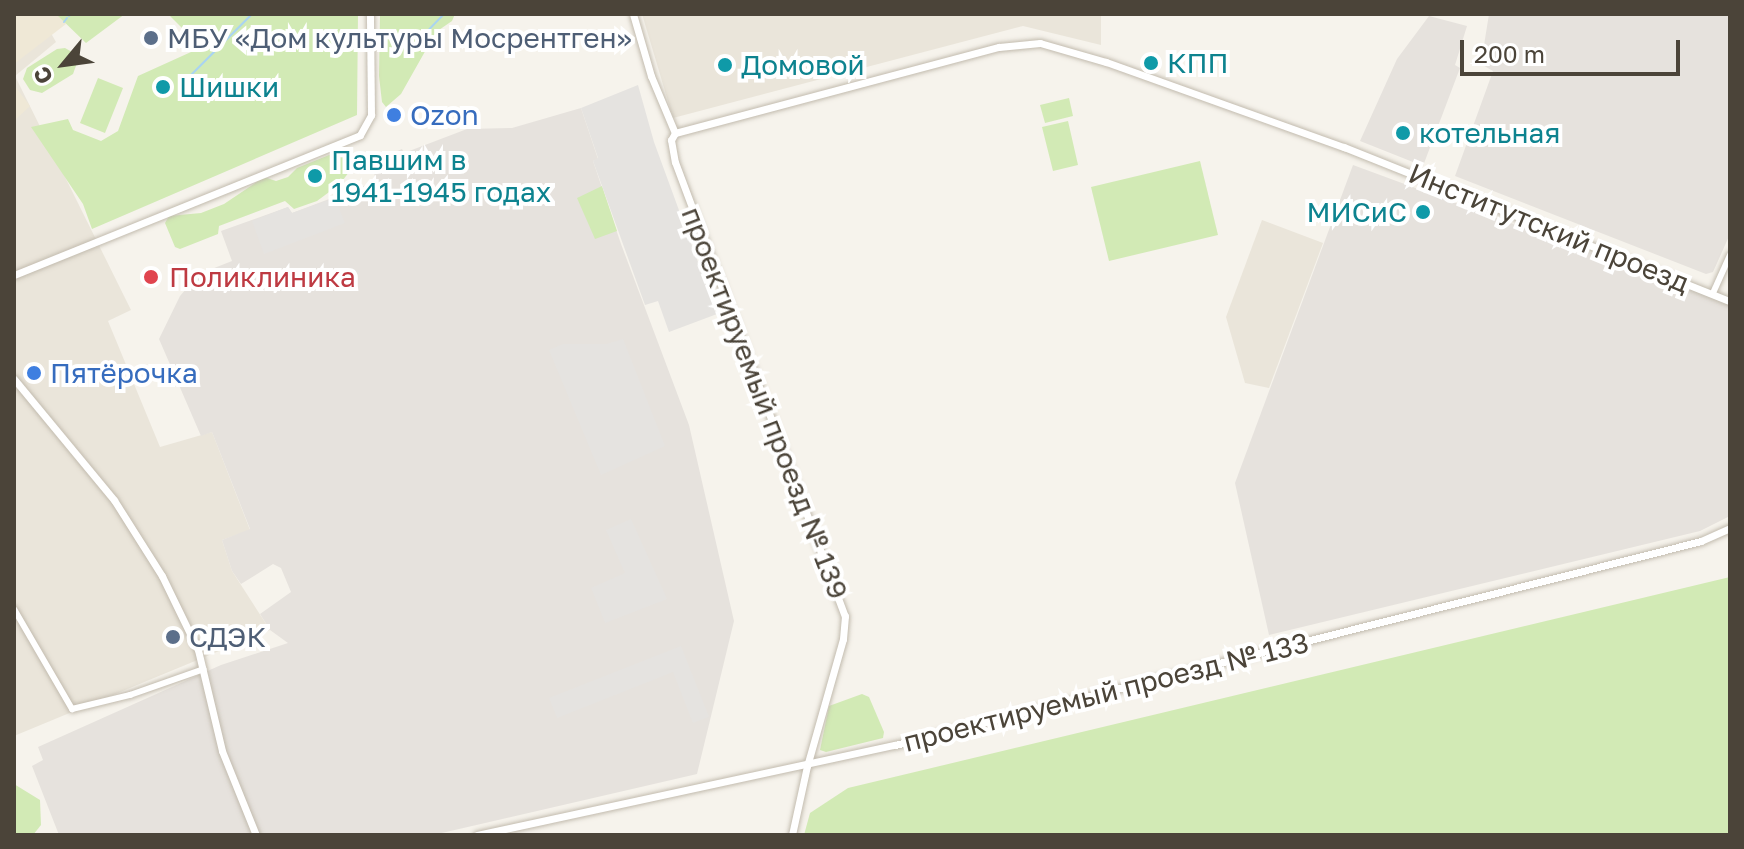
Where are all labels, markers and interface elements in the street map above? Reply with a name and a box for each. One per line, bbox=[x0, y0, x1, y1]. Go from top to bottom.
place label: МБУ «Дом культуры Мосрентген» bbox=[167, 21, 632, 55]
north arrow bbox=[24, 24, 104, 104]
scale bar bbox=[1464, 24, 1684, 74]
marker: МБУ «Дом культуры Мосрентген» bbox=[142, 29, 160, 47]
text: 200 m bbox=[1474, 39, 1545, 68]
place label: КПП bbox=[1167, 46, 1229, 80]
place label: Домовой bbox=[741, 48, 865, 82]
marker: КПП bbox=[1142, 54, 1160, 72]
marker: Домовой bbox=[716, 56, 734, 74]
text: С bbox=[27, 62, 58, 89]
place label: Шишки bbox=[179, 70, 279, 104]
marker: Шишки bbox=[154, 78, 172, 96]
place label: Ozon bbox=[410, 98, 479, 132]
marker: Ozon bbox=[385, 106, 403, 124]
place label: котельная bbox=[1419, 116, 1560, 150]
marker: котельная bbox=[1394, 124, 1412, 142]
place label: Павшим в 1941-1945 годах bbox=[331, 143, 551, 209]
street label: Институтский проезд bbox=[1404, 156, 1694, 300]
marker: Павшим в 1941-1945 годах bbox=[306, 167, 324, 185]
place label: МИСиС bbox=[1306, 195, 1407, 229]
street label: проектируемый проезд № 139 bbox=[675, 202, 855, 604]
marker: МИСиС bbox=[1414, 203, 1432, 221]
place label: Поликлиника bbox=[169, 260, 356, 294]
marker: Поликлиника bbox=[140, 266, 162, 288]
place label: Пятёрочка bbox=[50, 356, 198, 390]
marker: Пятёрочка bbox=[25, 364, 43, 382]
place label: СДЭК bbox=[189, 620, 266, 654]
street label: проектируемый проезд № 133 bbox=[900, 625, 1312, 759]
marker: СДЭК bbox=[164, 628, 182, 646]

